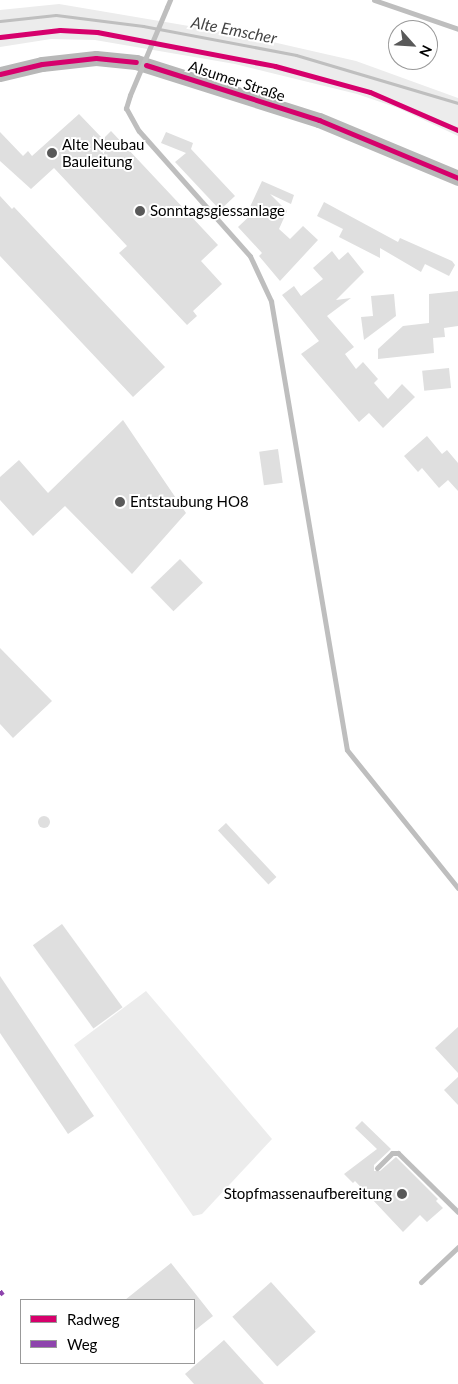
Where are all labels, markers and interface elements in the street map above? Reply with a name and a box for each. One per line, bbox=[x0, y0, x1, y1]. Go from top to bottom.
water label: Alte Emscher bbox=[190, 12, 278, 48]
north arrow bbox=[388, 20, 438, 70]
text: N bbox=[416, 43, 436, 60]
street label: Alsumer Straße bbox=[186, 57, 288, 105]
place label: Alte Neubau Bauleitung bbox=[62, 135, 144, 170]
marker: Alte Neubau Bauleitung bbox=[46, 147, 58, 159]
place label: Sonntagsgiessanlage bbox=[150, 202, 285, 220]
marker: Sonntagsgiessanlage bbox=[134, 205, 146, 217]
place label: Entstaubung HO8 bbox=[130, 493, 249, 511]
marker: Entstaubung HO8 bbox=[114, 496, 126, 508]
place label: Stopfmassenaufbereitung bbox=[224, 1185, 392, 1203]
marker: Stopfmassenaufbereitung bbox=[396, 1188, 408, 1200]
legend bbox=[20, 1299, 195, 1364]
text: Radweg bbox=[67, 1310, 120, 1328]
text: Weg bbox=[67, 1335, 97, 1353]

